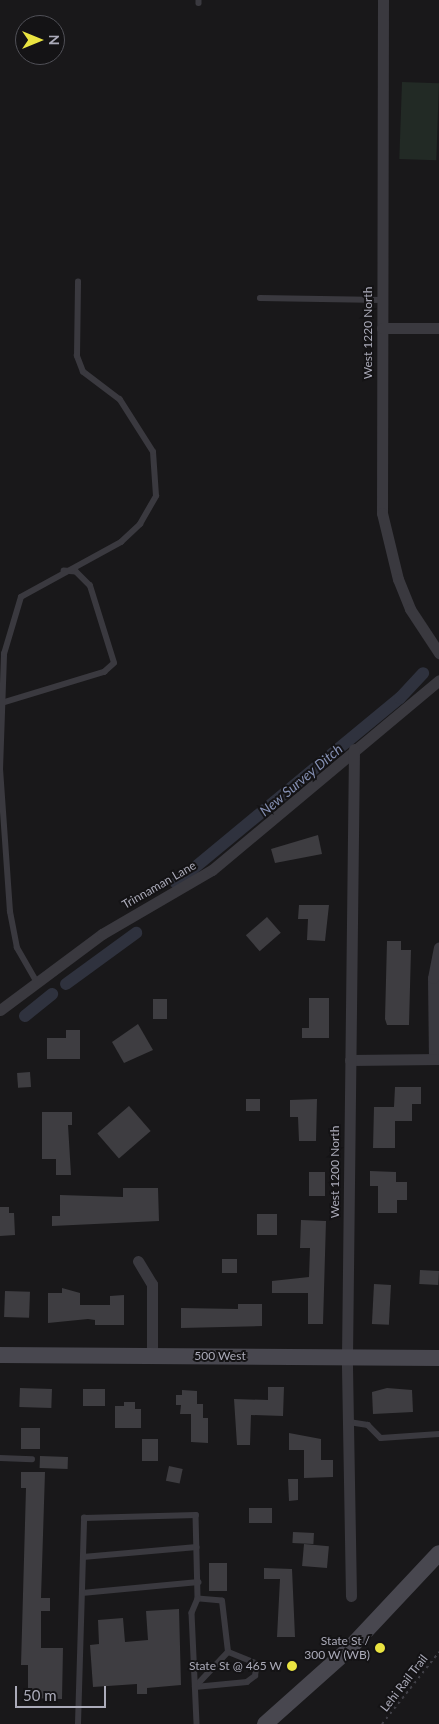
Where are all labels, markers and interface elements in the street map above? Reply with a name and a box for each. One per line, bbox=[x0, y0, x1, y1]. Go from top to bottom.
north arrow bbox=[15, 15, 65, 65]
text: N bbox=[46, 35, 63, 45]
street label: West 1220 North bbox=[361, 287, 375, 379]
water label: New Survey Ditch bbox=[256, 740, 346, 820]
street label: Trinnaman Lane bbox=[119, 858, 199, 912]
street label: West 1200 North bbox=[328, 1126, 342, 1218]
street label: 500 West bbox=[194, 1349, 246, 1363]
place label: State St / 300 W (WB) bbox=[304, 1634, 370, 1662]
marker: State St / 300 W (WB) bbox=[374, 1642, 386, 1654]
street label: Lehi Rail Trail bbox=[377, 1652, 431, 1714]
place label: State St @ 465 W bbox=[189, 1659, 282, 1673]
marker: State St @ 465 W bbox=[286, 1660, 298, 1672]
scale bar bbox=[18, 1676, 109, 1708]
text: 50 m bbox=[23, 1686, 57, 1704]

